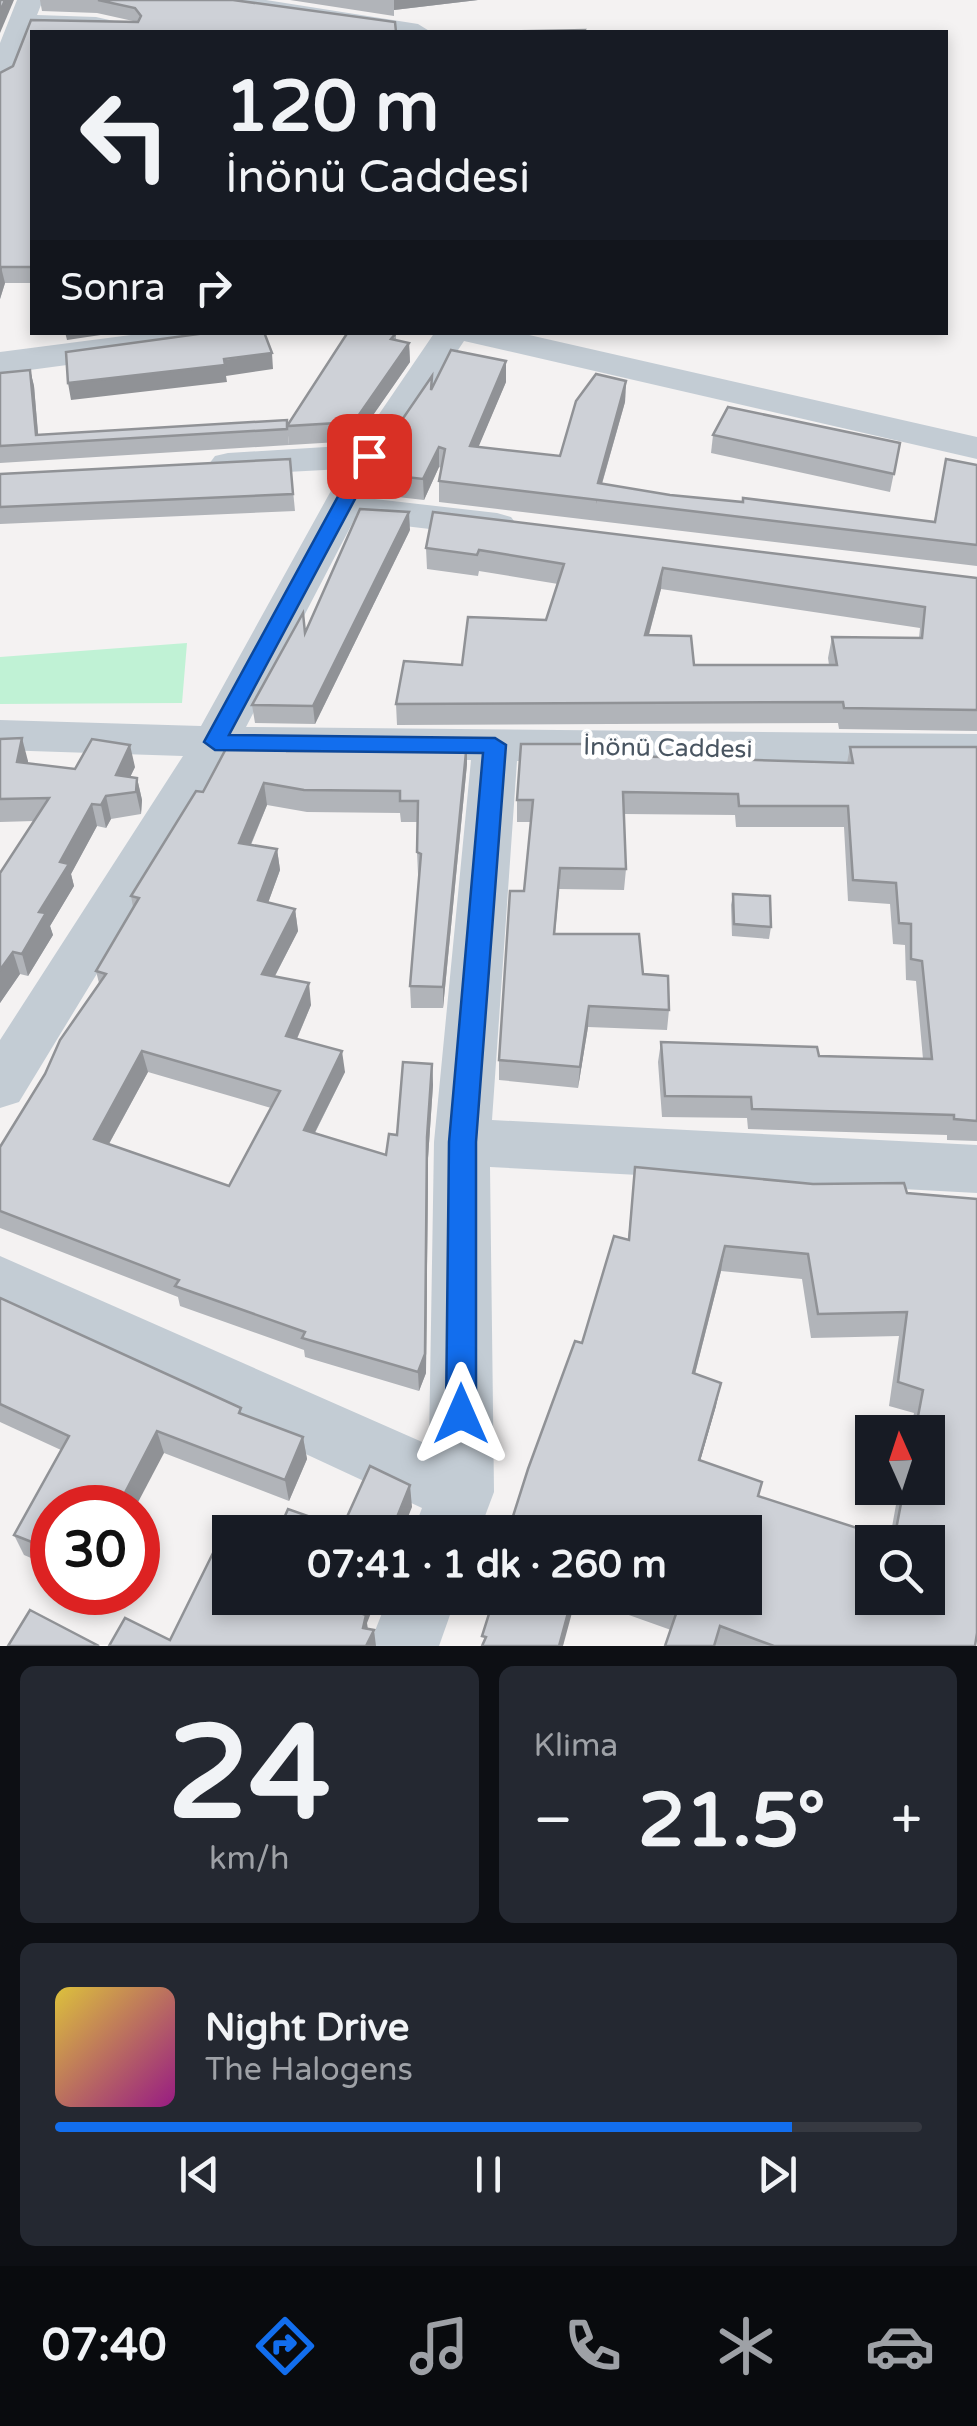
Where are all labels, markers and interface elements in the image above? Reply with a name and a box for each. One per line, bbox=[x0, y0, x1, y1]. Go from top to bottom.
text: 120 m bbox=[225, 66, 439, 150]
icon: left bbox=[60, 70, 190, 200]
text: İnönü Caddesi bbox=[225, 151, 530, 205]
icon: right bbox=[186, 260, 241, 315]
text: Sonra bbox=[60, 265, 166, 311]
pin bbox=[327, 414, 412, 499]
icon: arrive bbox=[342, 429, 397, 484]
street label: İnönü Caddesi bbox=[583, 732, 753, 764]
position arrow bbox=[409, 1362, 513, 1466]
north arrow bbox=[855, 1415, 945, 1505]
map controls bbox=[855, 1415, 945, 1615]
speed limit sign: 30 bbox=[30, 1485, 160, 1615]
button: search bbox=[855, 1525, 945, 1615]
text: 07:41 · 1 dk · 260 m bbox=[307, 1542, 667, 1588]
text: 24 bbox=[168, 1697, 331, 1853]
text: Klima bbox=[534, 1727, 618, 1765]
text: 21.5° bbox=[638, 1776, 826, 1866]
text: − bbox=[534, 1788, 573, 1854]
text: + bbox=[891, 1788, 922, 1854]
text: km/h bbox=[209, 1840, 289, 1878]
text: Night Drive bbox=[205, 2005, 409, 2051]
text: The Halogens bbox=[205, 2051, 413, 2089]
icon: previous bbox=[172, 2147, 227, 2202]
icon: pause bbox=[461, 2147, 516, 2202]
icon: next bbox=[750, 2147, 805, 2202]
icon: directions bbox=[250, 2311, 320, 2381]
icon: music bbox=[404, 2311, 474, 2381]
icon: phone bbox=[558, 2311, 628, 2381]
icon: climate bbox=[711, 2311, 781, 2381]
icon: car bbox=[865, 2311, 935, 2381]
text: 07:40 bbox=[42, 2319, 167, 2373]

